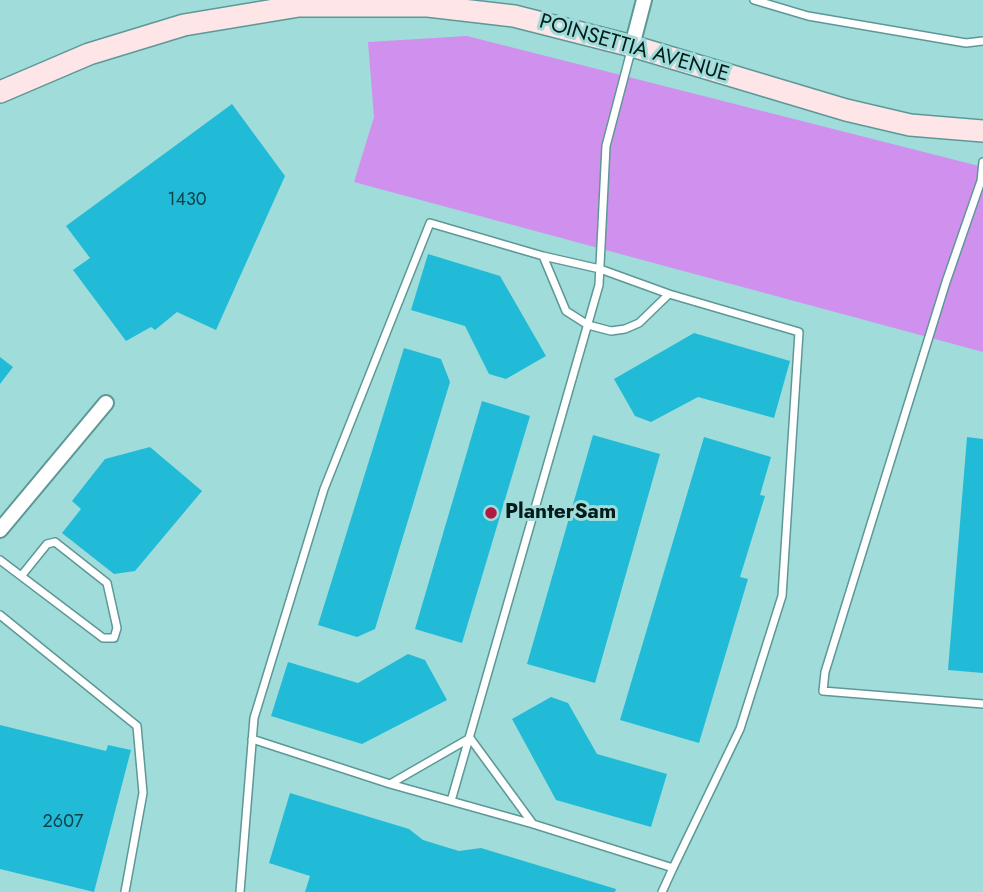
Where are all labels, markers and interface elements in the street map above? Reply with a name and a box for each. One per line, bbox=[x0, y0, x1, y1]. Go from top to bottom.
street label: POINSETTIA AVENUE bbox=[536, 10, 732, 88]
house number: 1430 bbox=[167, 190, 207, 212]
place label: PlanterSam bbox=[505, 500, 616, 526]
marker: PlanterSam bbox=[483, 505, 499, 521]
house number: 2607 bbox=[43, 812, 83, 834]

